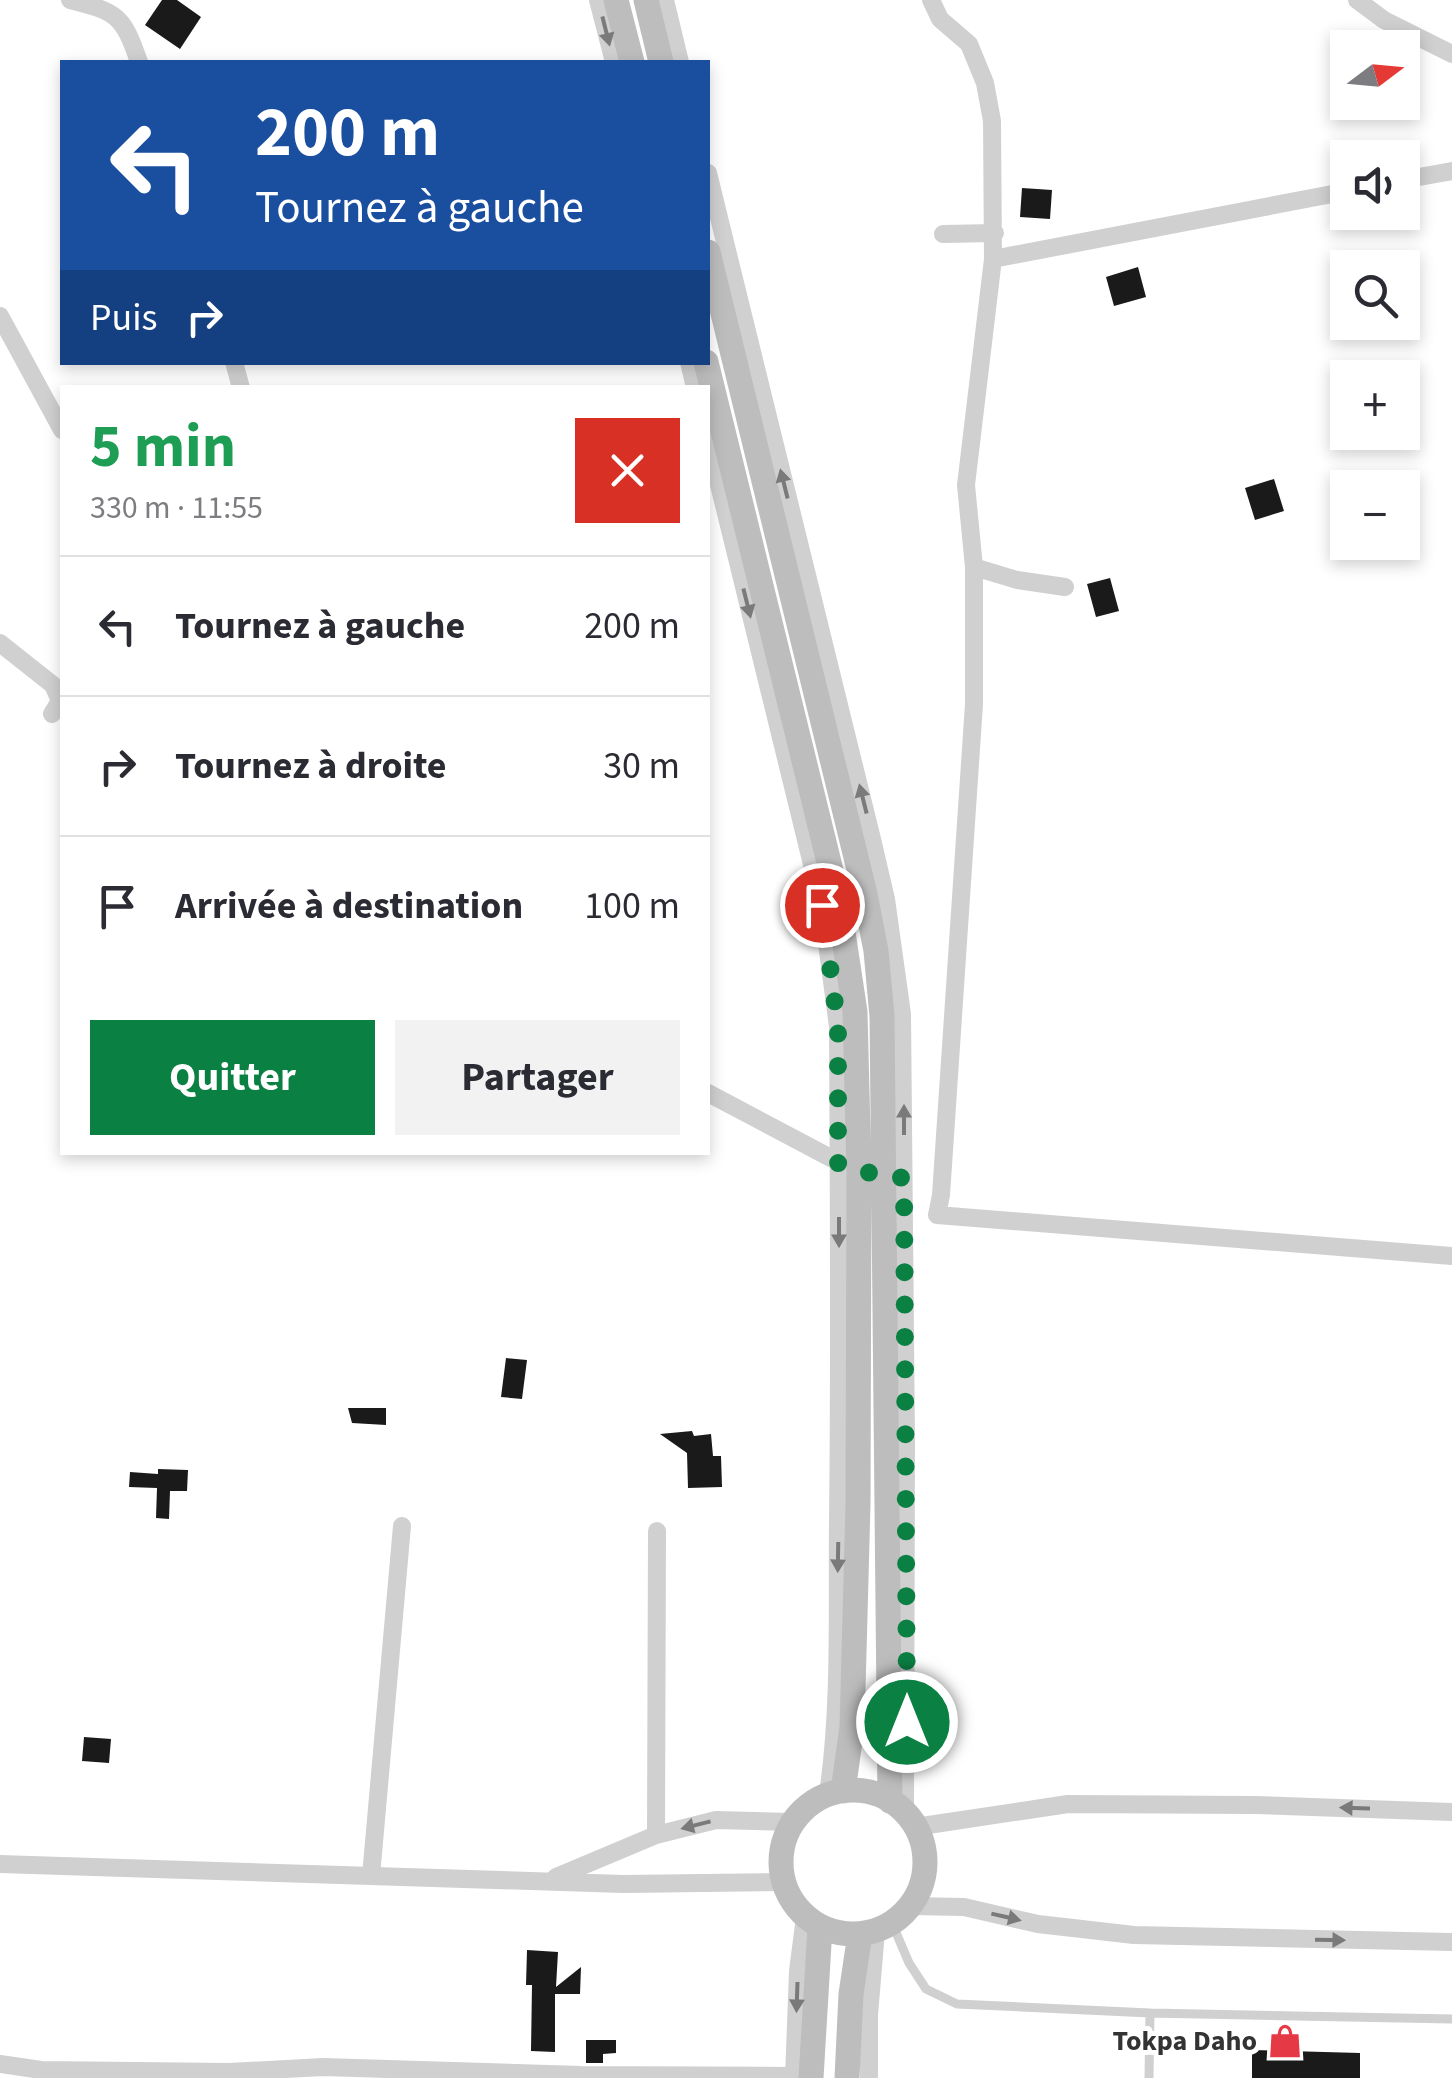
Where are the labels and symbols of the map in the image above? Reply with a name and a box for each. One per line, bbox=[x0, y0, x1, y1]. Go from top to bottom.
one-way arrow bbox=[599, 16, 615, 47]
north arrow bbox=[1330, 30, 1420, 120]
one-way arrow bbox=[776, 468, 792, 499]
one-way arrow bbox=[740, 588, 755, 619]
one-way arrow bbox=[854, 783, 870, 814]
pin bbox=[780, 863, 865, 948]
one-way arrow bbox=[896, 1104, 912, 1136]
one-way arrow bbox=[831, 1217, 847, 1249]
one-way arrow bbox=[830, 1542, 846, 1574]
position arrow bbox=[855, 1670, 959, 1774]
one-way arrow bbox=[1338, 1800, 1370, 1816]
one-way arrow bbox=[680, 1817, 711, 1833]
one-way arrow bbox=[991, 1910, 1022, 1925]
one-way arrow bbox=[1314, 1932, 1346, 1948]
one-way arrow bbox=[789, 1982, 805, 2014]
place label: Tokpa Daho bbox=[1113, 2021, 1257, 2061]
shop icon: Tokpa Daho bbox=[1266, 2022, 1304, 2060]

